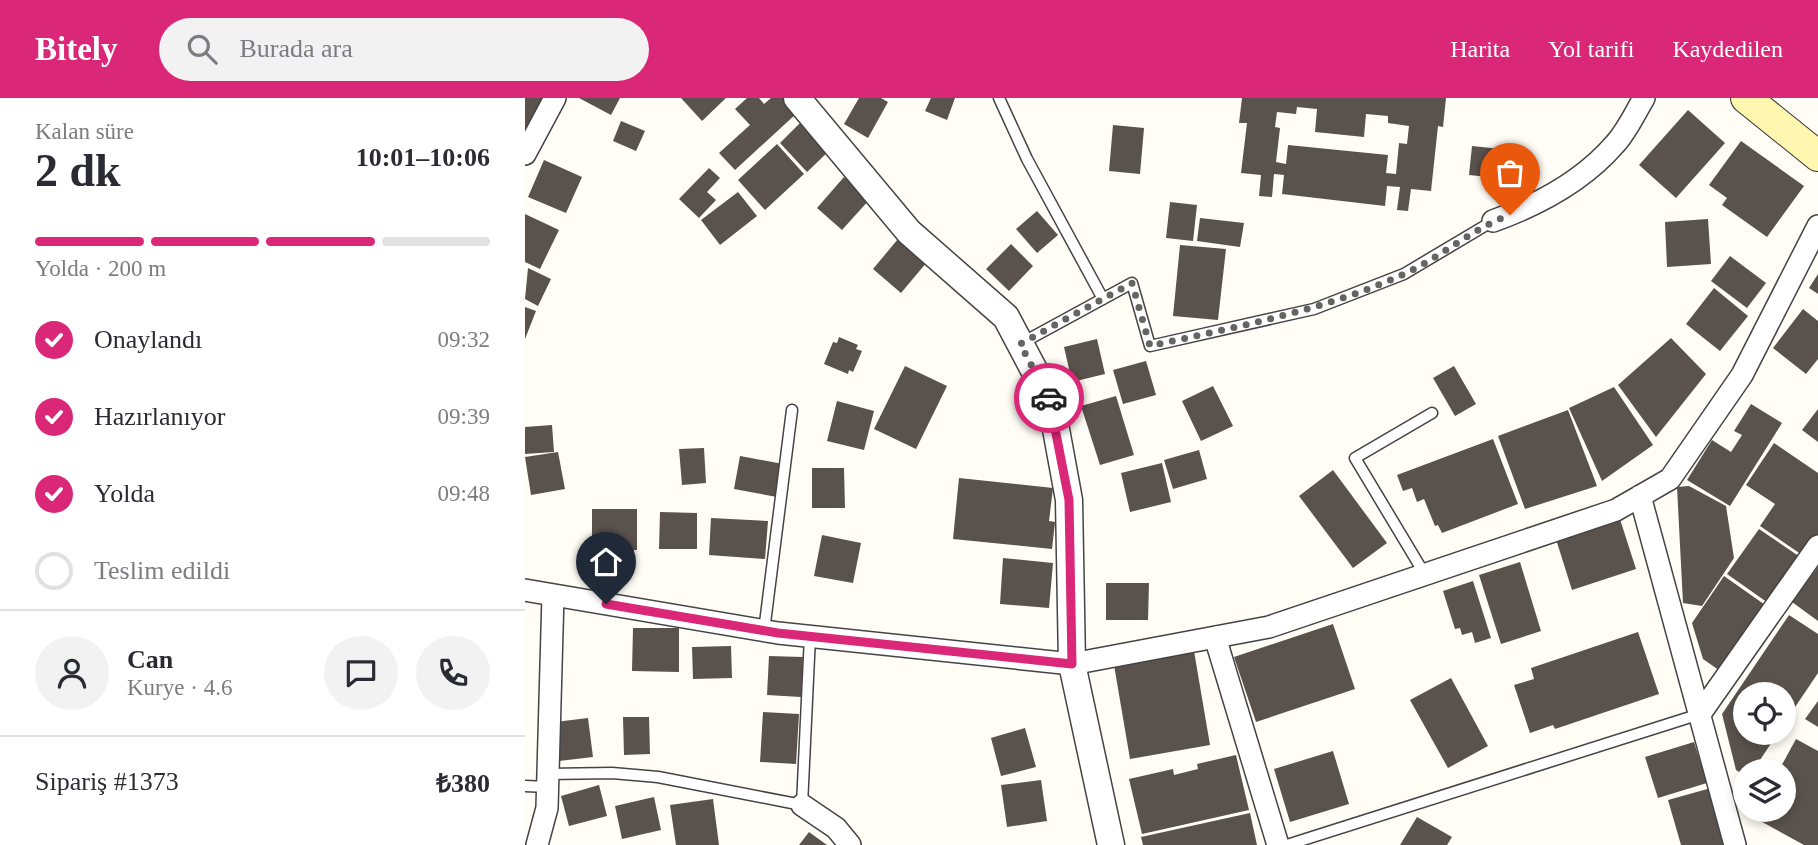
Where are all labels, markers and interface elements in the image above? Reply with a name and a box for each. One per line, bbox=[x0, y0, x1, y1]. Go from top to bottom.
search box bbox=[159, 18, 649, 81]
icon: search bbox=[183, 30, 221, 68]
text: Bitely bbox=[35, 31, 117, 67]
text: Burada ara bbox=[239, 34, 353, 63]
text: Harita bbox=[1450, 36, 1510, 62]
text: Yol tarifi bbox=[1548, 36, 1634, 62]
text: Kaydedilen bbox=[1672, 36, 1783, 62]
text: Kalan süre bbox=[35, 119, 134, 144]
text: 10:01–10:06 bbox=[356, 143, 490, 172]
pin bbox=[1480, 143, 1540, 215]
text: 2 dk bbox=[35, 145, 121, 196]
icon: bag bbox=[1491, 154, 1529, 192]
text: Yolda · 200 m bbox=[35, 256, 166, 281]
icon: check bbox=[35, 321, 73, 359]
text: Onaylandı bbox=[94, 325, 202, 354]
text: 09:32 bbox=[438, 327, 490, 352]
courier bbox=[1014, 363, 1084, 433]
icon: car bbox=[1030, 379, 1068, 417]
icon: check bbox=[35, 398, 73, 436]
text: Hazırlanıyor bbox=[94, 402, 225, 431]
text: 09:39 bbox=[438, 404, 490, 429]
icon: check bbox=[35, 475, 73, 513]
text: Yolda bbox=[94, 479, 155, 508]
text: 09:48 bbox=[438, 481, 490, 506]
pin bbox=[576, 532, 636, 604]
icon: home bbox=[587, 543, 625, 581]
text: Teslim edildi bbox=[94, 556, 230, 585]
button: person bbox=[35, 636, 109, 710]
button: chat bbox=[324, 636, 398, 710]
button: phone bbox=[416, 636, 490, 710]
text: Can bbox=[127, 645, 173, 674]
text: Kurye · 4.6 bbox=[127, 675, 232, 700]
map controls bbox=[1733, 682, 1796, 822]
button: locate bbox=[1733, 682, 1796, 745]
button: layers bbox=[1733, 759, 1796, 822]
text: Sipariş #1373 bbox=[35, 767, 179, 796]
text: ₺380 bbox=[436, 769, 490, 798]

